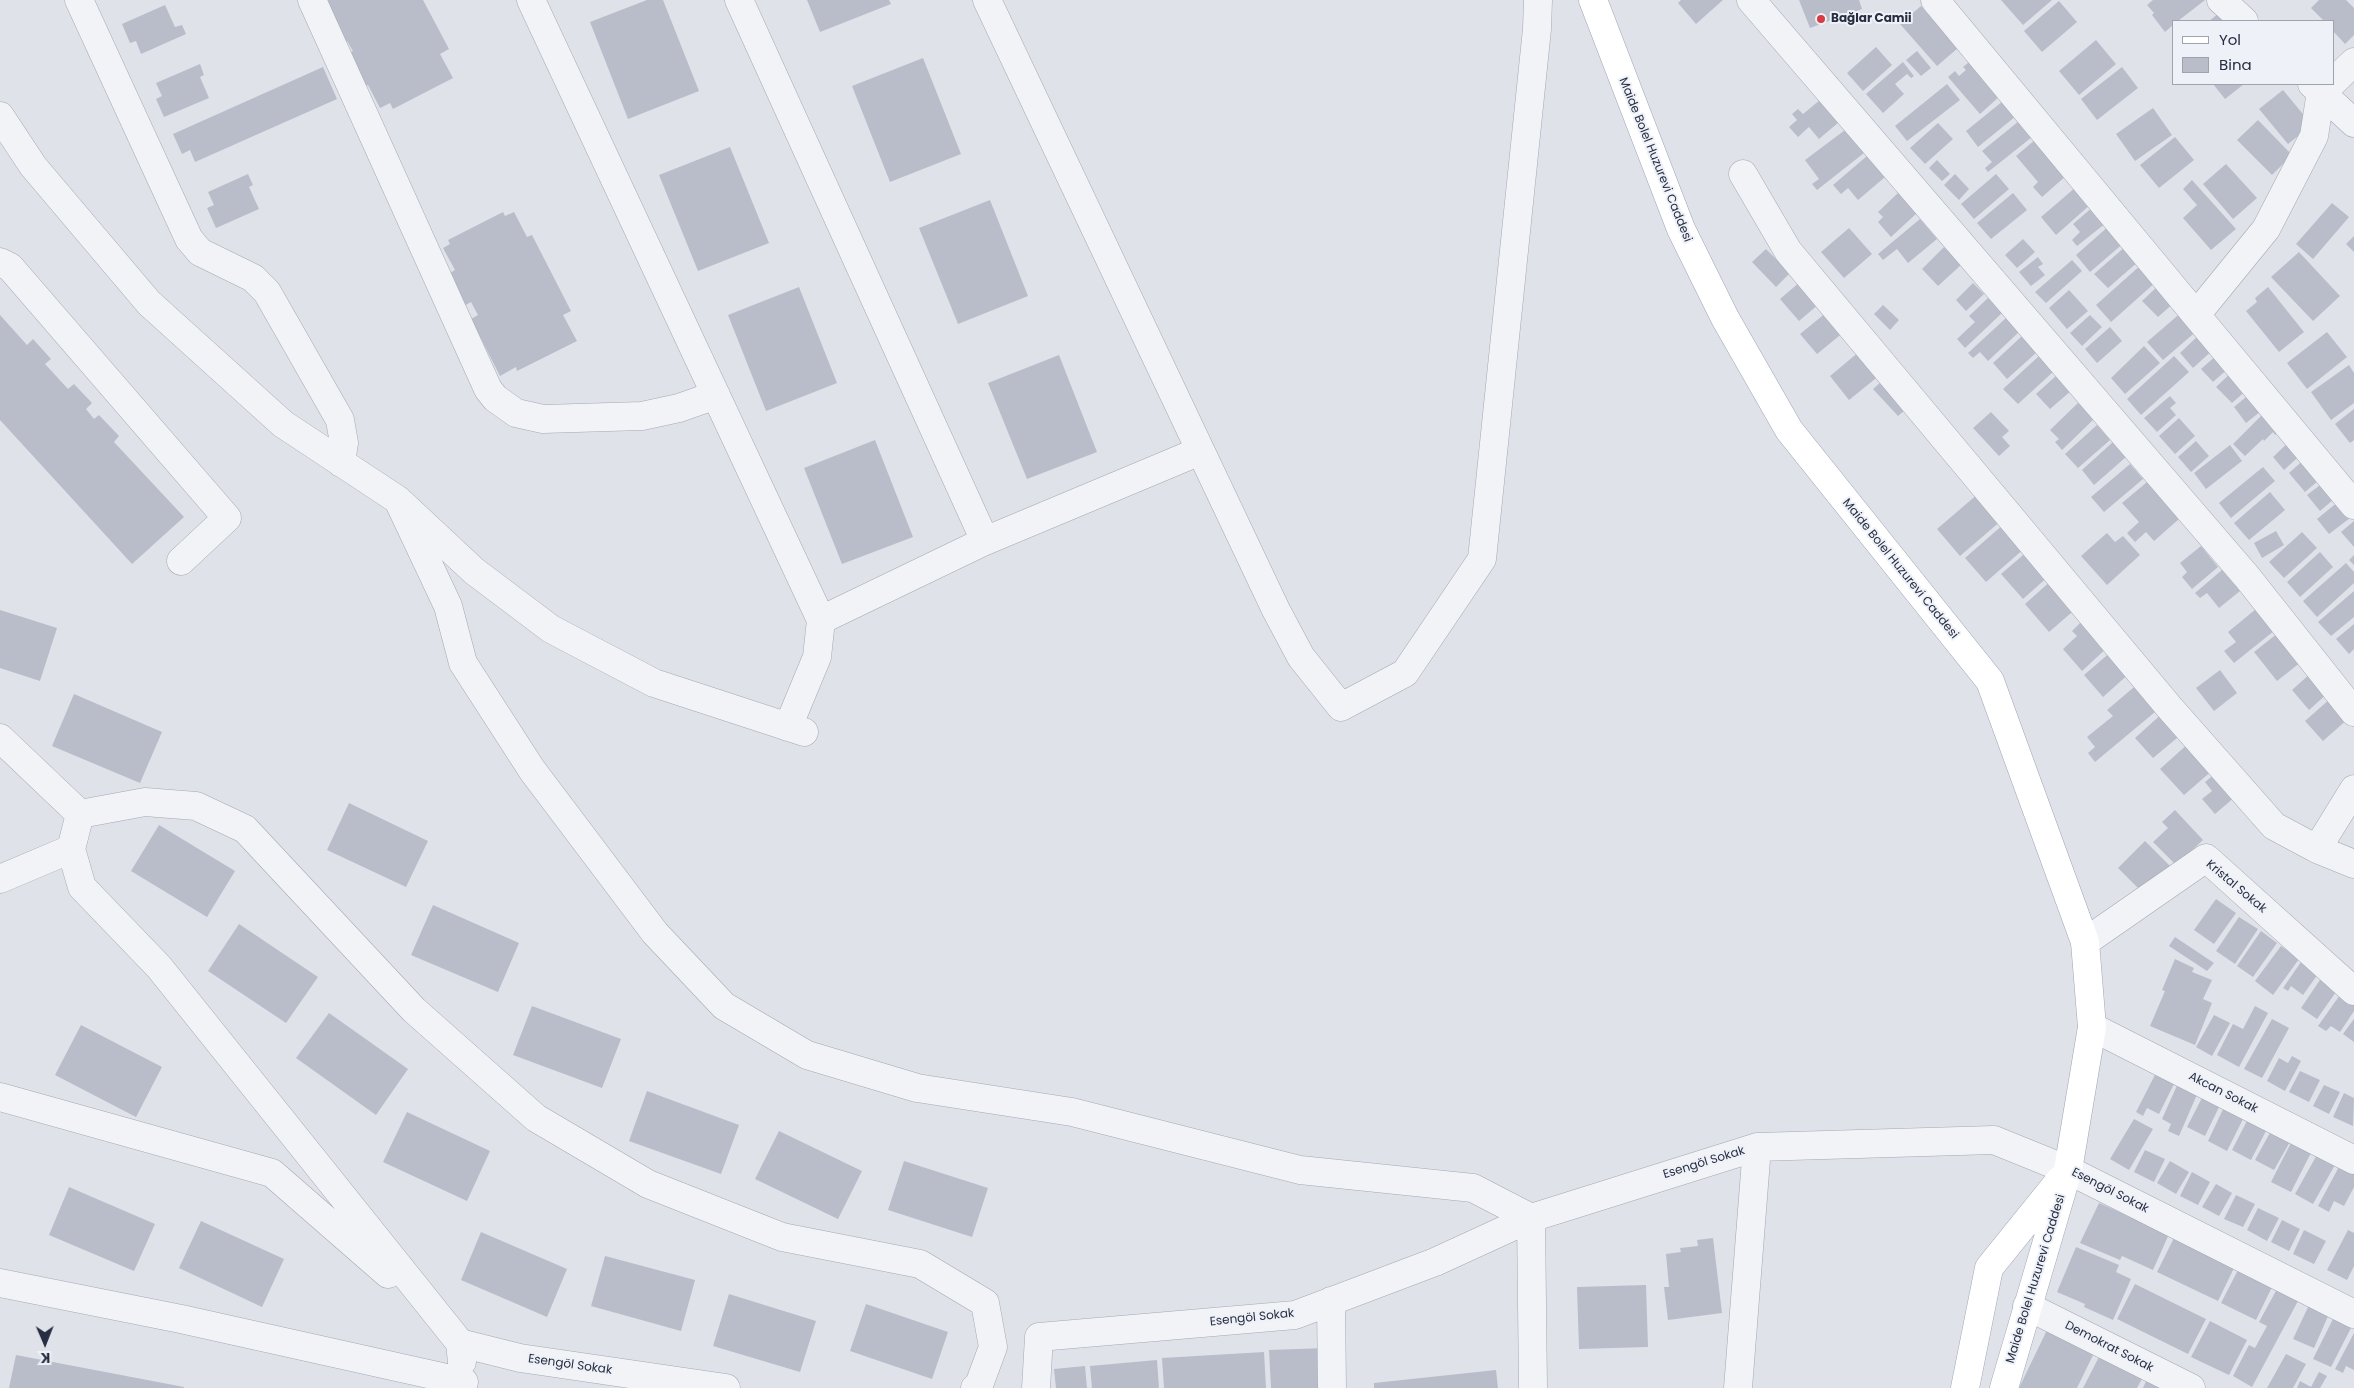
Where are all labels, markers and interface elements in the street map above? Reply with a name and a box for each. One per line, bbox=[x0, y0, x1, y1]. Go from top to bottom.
place label: Bağlar Camii bbox=[1831, 12, 1912, 26]
marker: Bağlar Camii bbox=[1815, 13, 1827, 25]
legend bbox=[2172, 20, 2334, 85]
text: Yol bbox=[2219, 29, 2241, 50]
text: Bina bbox=[2219, 54, 2252, 75]
street label: Maide Bolel Huzurevi Caddesi bbox=[1615, 76, 1695, 244]
street label: Maide Bolel Huzurevi Caddesi bbox=[1839, 496, 1961, 642]
street label: Kristal Sokak bbox=[2203, 857, 2269, 917]
street label: Akcan Sokak bbox=[2186, 1069, 2260, 1117]
street label: Esengöl Sokak bbox=[1661, 1144, 1747, 1182]
street label: Esengöl Sokak bbox=[2069, 1165, 2151, 1217]
street label: Maide Bolel Huzurevi Caddesi bbox=[2003, 1193, 2069, 1365]
street label: Esengöl Sokak bbox=[1209, 1306, 1295, 1330]
north arrow bbox=[20, 1318, 70, 1368]
street label: Demokrat Sokak bbox=[2062, 1318, 2156, 1376]
text: K bbox=[40, 1348, 50, 1368]
street label: Esengöl Sokak bbox=[527, 1352, 613, 1378]

